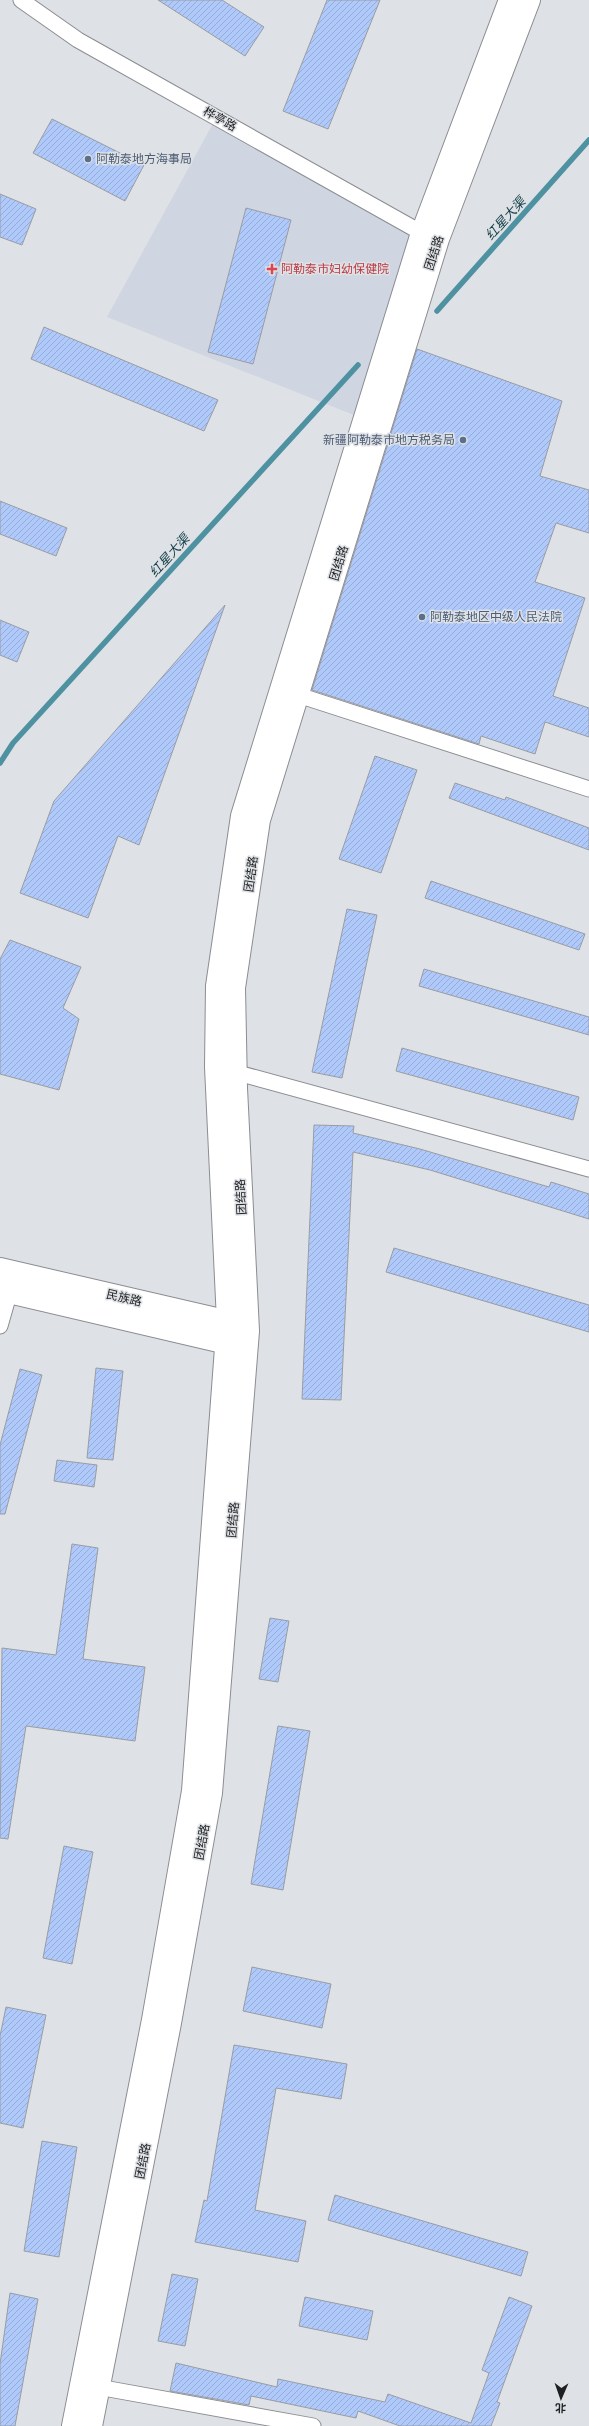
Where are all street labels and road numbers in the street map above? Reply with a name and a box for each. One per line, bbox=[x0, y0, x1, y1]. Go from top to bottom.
street label: 桦亭路 bbox=[201, 104, 239, 134]
street label: 团结路 bbox=[422, 234, 446, 272]
street label: 团结路 bbox=[327, 544, 351, 582]
street label: 团结路 bbox=[242, 855, 260, 893]
street label: 团结路 bbox=[233, 1179, 249, 1215]
street label: 民族路 bbox=[105, 1287, 143, 1309]
street label: 团结路 bbox=[224, 1501, 242, 1539]
street label: 团结路 bbox=[192, 1823, 212, 1861]
street label: 团结路 bbox=[133, 2142, 153, 2180]

